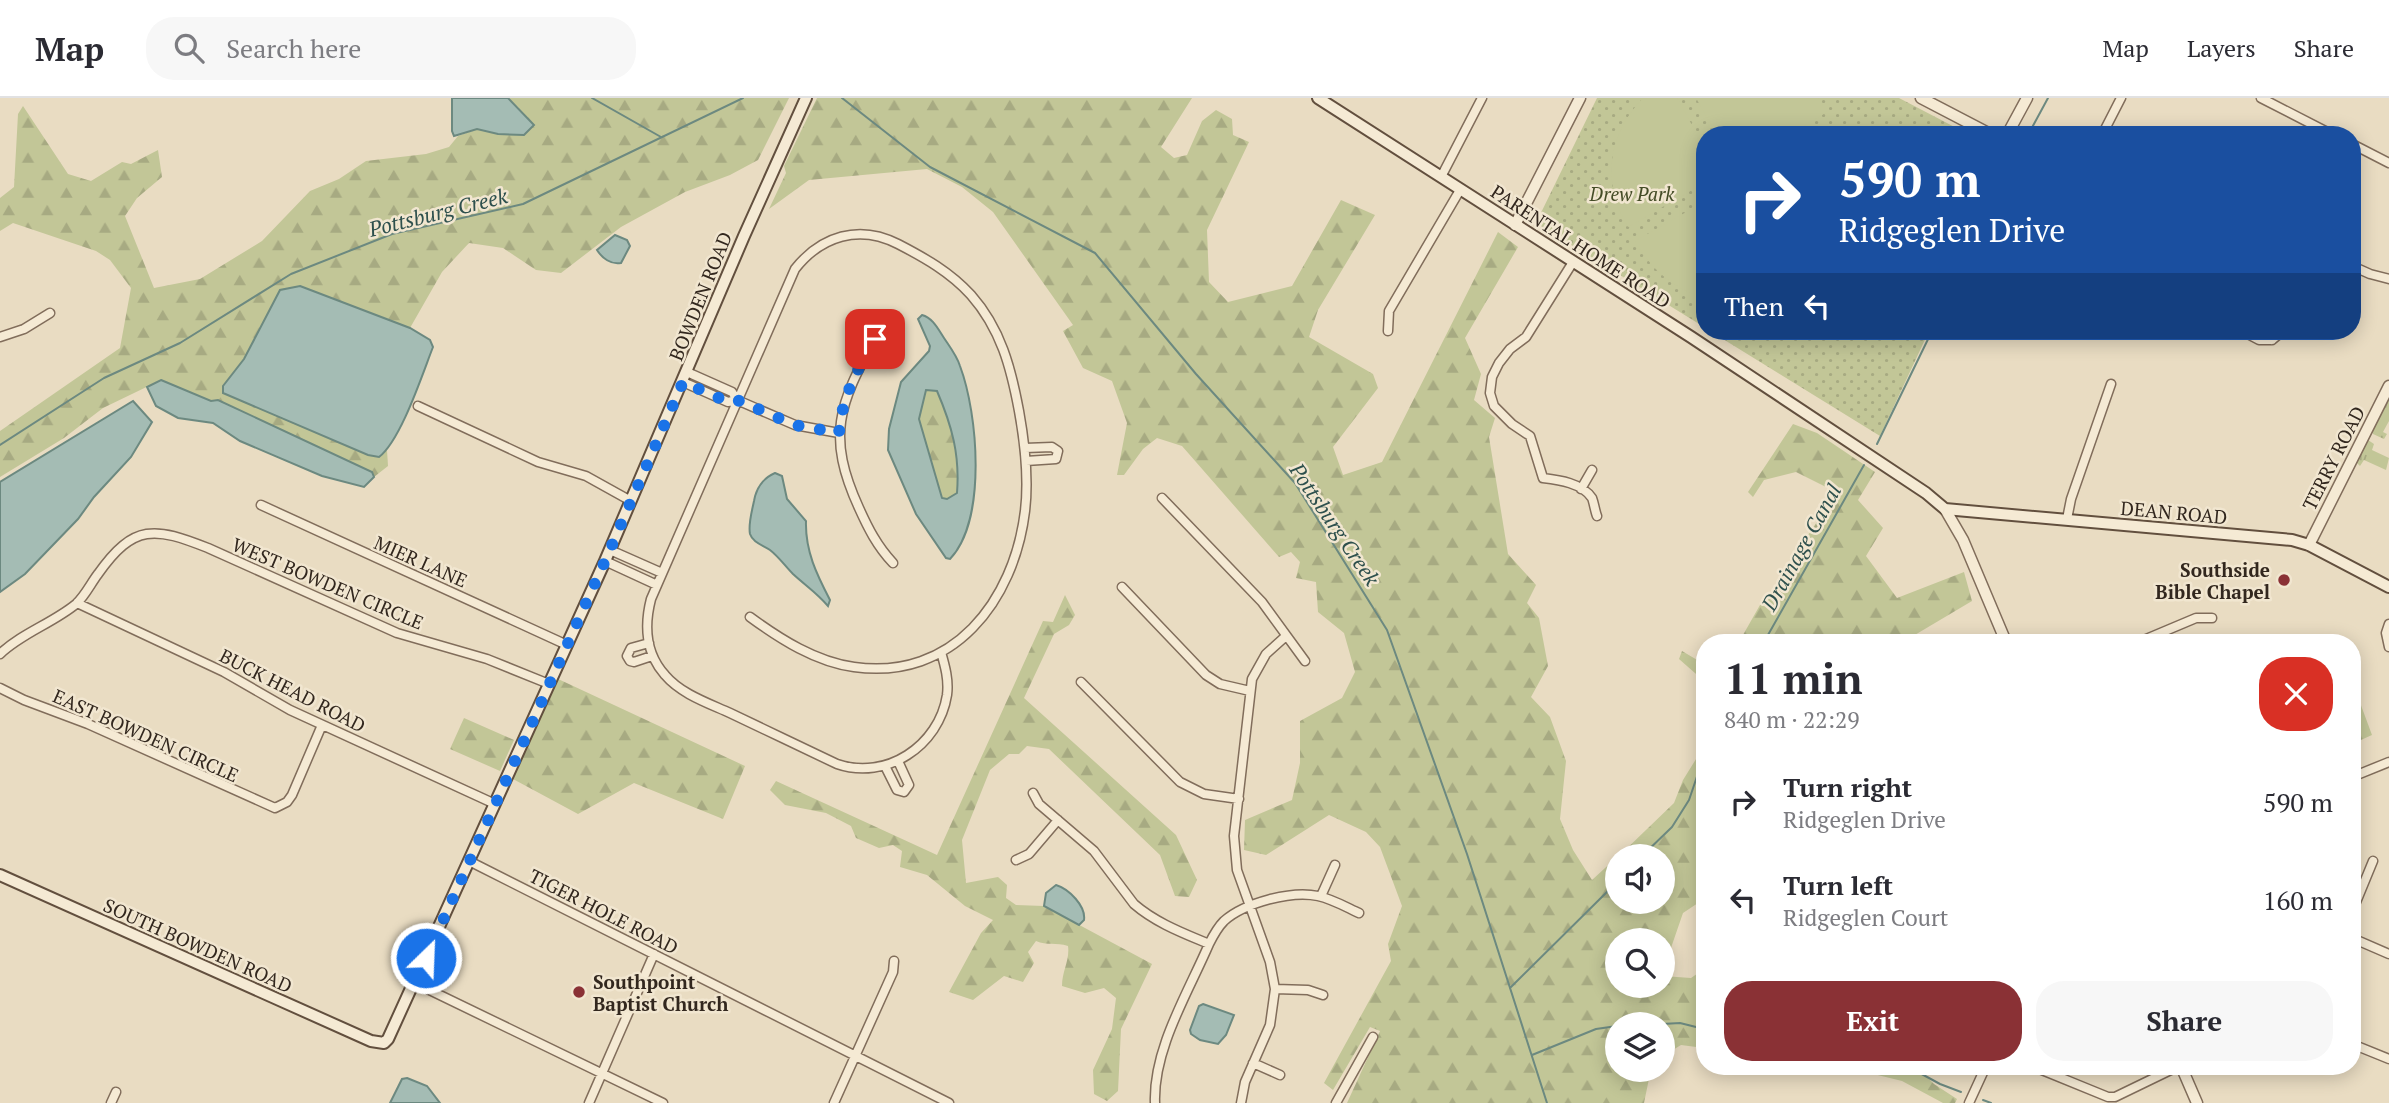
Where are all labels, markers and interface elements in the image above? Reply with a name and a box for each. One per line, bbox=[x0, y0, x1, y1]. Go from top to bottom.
search box bbox=[146, 17, 636, 80]
text: Map bbox=[35, 27, 104, 70]
icon: search bbox=[170, 29, 208, 67]
text: Search here bbox=[226, 31, 361, 65]
text: Map bbox=[2102, 32, 2149, 64]
text: Layers bbox=[2187, 32, 2256, 64]
text: Share bbox=[2294, 32, 2354, 64]
text: 590 m bbox=[1839, 146, 1981, 211]
icon: right bbox=[1724, 154, 1815, 245]
street label: PARENTAL HOME ROAD bbox=[1486, 179, 1676, 313]
water label: Pottsburg Creek bbox=[365, 181, 511, 243]
park label: Drew Park bbox=[1589, 181, 1675, 206]
text: Ridgeglen Drive bbox=[1839, 209, 2065, 251]
street label: BOWDEN ROAD bbox=[663, 228, 737, 364]
icon: left bbox=[1798, 287, 1836, 325]
text: Then bbox=[1724, 289, 1784, 323]
pin bbox=[845, 309, 905, 369]
icon: arrive bbox=[856, 320, 894, 358]
street label: TERRY ROAD bbox=[2296, 402, 2370, 514]
water label: Pottsburg Creek bbox=[1283, 456, 1387, 591]
water label: Drainage Canal bbox=[1754, 478, 1847, 616]
street label: DEAN ROAD bbox=[2120, 495, 2228, 529]
street label: MIER LANE bbox=[371, 529, 471, 593]
street label: WEST BOWDEN CIRCLE bbox=[229, 531, 427, 635]
place label: Southside Bible Chapel bbox=[2155, 557, 2270, 604]
marker: Southside Bible Chapel bbox=[2276, 572, 2292, 588]
street label: BUCK HEAD ROAD bbox=[216, 642, 370, 738]
text: 11 min bbox=[1724, 650, 1863, 706]
button: close bbox=[2259, 657, 2333, 731]
street label: EAST BOWDEN CIRCLE bbox=[49, 683, 243, 787]
text: 840 m · 22:29 bbox=[1724, 704, 1859, 735]
text: Turn right bbox=[1783, 770, 1912, 804]
icon: right bbox=[1724, 783, 1762, 821]
text: 590 m bbox=[2263, 785, 2333, 819]
text: Ridgeglen Drive bbox=[1783, 804, 1946, 835]
map controls bbox=[1605, 844, 1675, 1082]
button: sound bbox=[1605, 844, 1675, 914]
street label: TIGER HOLE ROAD bbox=[525, 863, 683, 959]
text: Turn left bbox=[1783, 868, 1893, 902]
icon: left bbox=[1724, 881, 1762, 919]
text: 160 m bbox=[2263, 883, 2333, 917]
street label: SOUTH BOWDEN ROAD bbox=[100, 892, 296, 998]
text: Ridgeglen Court bbox=[1783, 902, 1948, 933]
position arrow bbox=[389, 921, 463, 995]
button: search bbox=[1605, 928, 1675, 998]
place label: Southpoint Baptist Church bbox=[593, 969, 728, 1016]
button: Exit bbox=[1724, 981, 2022, 1061]
button: Share bbox=[2036, 981, 2333, 1061]
marker: Southpoint Baptist Church bbox=[571, 984, 587, 1000]
button: layers bbox=[1605, 1012, 1675, 1082]

